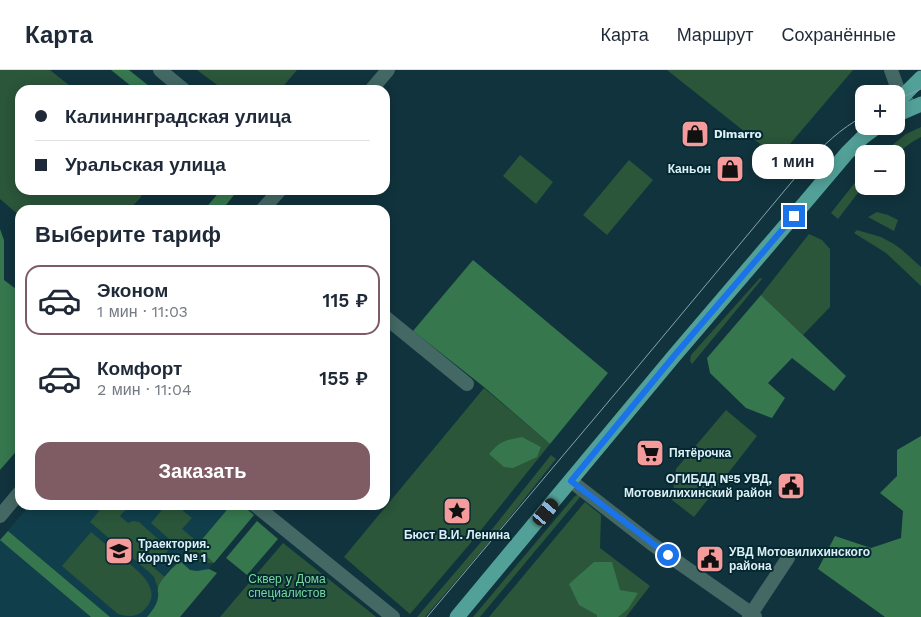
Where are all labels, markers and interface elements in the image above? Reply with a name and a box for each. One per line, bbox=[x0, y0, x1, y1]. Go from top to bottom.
text: Карта bbox=[25, 21, 93, 49]
text: Карта bbox=[601, 24, 649, 45]
text: Маршрут bbox=[677, 24, 753, 45]
text: Сохранённые bbox=[781, 24, 896, 45]
map controls bbox=[855, 85, 905, 195]
button: + bbox=[855, 85, 905, 135]
text: Калининградская улица bbox=[65, 105, 291, 128]
shop icon: Dimarro bbox=[680, 119, 710, 149]
place label: Dimarro bbox=[714, 127, 762, 141]
callout: 1 мин bbox=[753, 144, 835, 178]
button: − bbox=[855, 145, 905, 195]
text: 1 мин bbox=[772, 152, 814, 171]
text: Уральская улица bbox=[65, 153, 226, 176]
shop icon: Каньон bbox=[715, 154, 745, 184]
place label: Каньон bbox=[668, 162, 711, 176]
route end bbox=[783, 205, 805, 227]
text: Выберите тариф bbox=[35, 222, 221, 247]
icon: car bbox=[37, 278, 82, 323]
text: Эконом bbox=[97, 279, 168, 302]
text: 115 ₽ bbox=[323, 289, 368, 312]
text: 1 мин · 11:03 bbox=[97, 302, 188, 321]
icon: car bbox=[37, 356, 82, 401]
text: Комфорт bbox=[97, 357, 182, 380]
text: 155 ₽ bbox=[319, 367, 368, 390]
text: 2 мин · 11:04 bbox=[97, 380, 192, 399]
supermarket icon: Пятёрочка bbox=[635, 438, 665, 468]
button: Заказать bbox=[35, 442, 370, 500]
place label: Пятёрочка bbox=[669, 446, 732, 460]
public building icon: ОГИБДД №5 УВД, Мотовилихинский район bbox=[776, 471, 806, 501]
place label: ОГИБДД №5 УВД, Мотовилихинский район bbox=[624, 472, 772, 500]
place icon: Бюст В.И. Ленина bbox=[442, 496, 472, 526]
car bbox=[530, 496, 561, 528]
place label: Бюст В.И. Ленина bbox=[404, 528, 510, 542]
school or university icon: Траектория. Корпус № 1 bbox=[104, 536, 134, 566]
place label: Траектория. Корпус № 1 bbox=[138, 537, 210, 565]
route start bbox=[657, 544, 679, 566]
public building icon: УВД Мотовилихинского района bbox=[695, 544, 725, 574]
place label: УВД Мотовилихинского района bbox=[729, 545, 870, 573]
park label: Сквер у Дома специалистов bbox=[248, 572, 326, 600]

